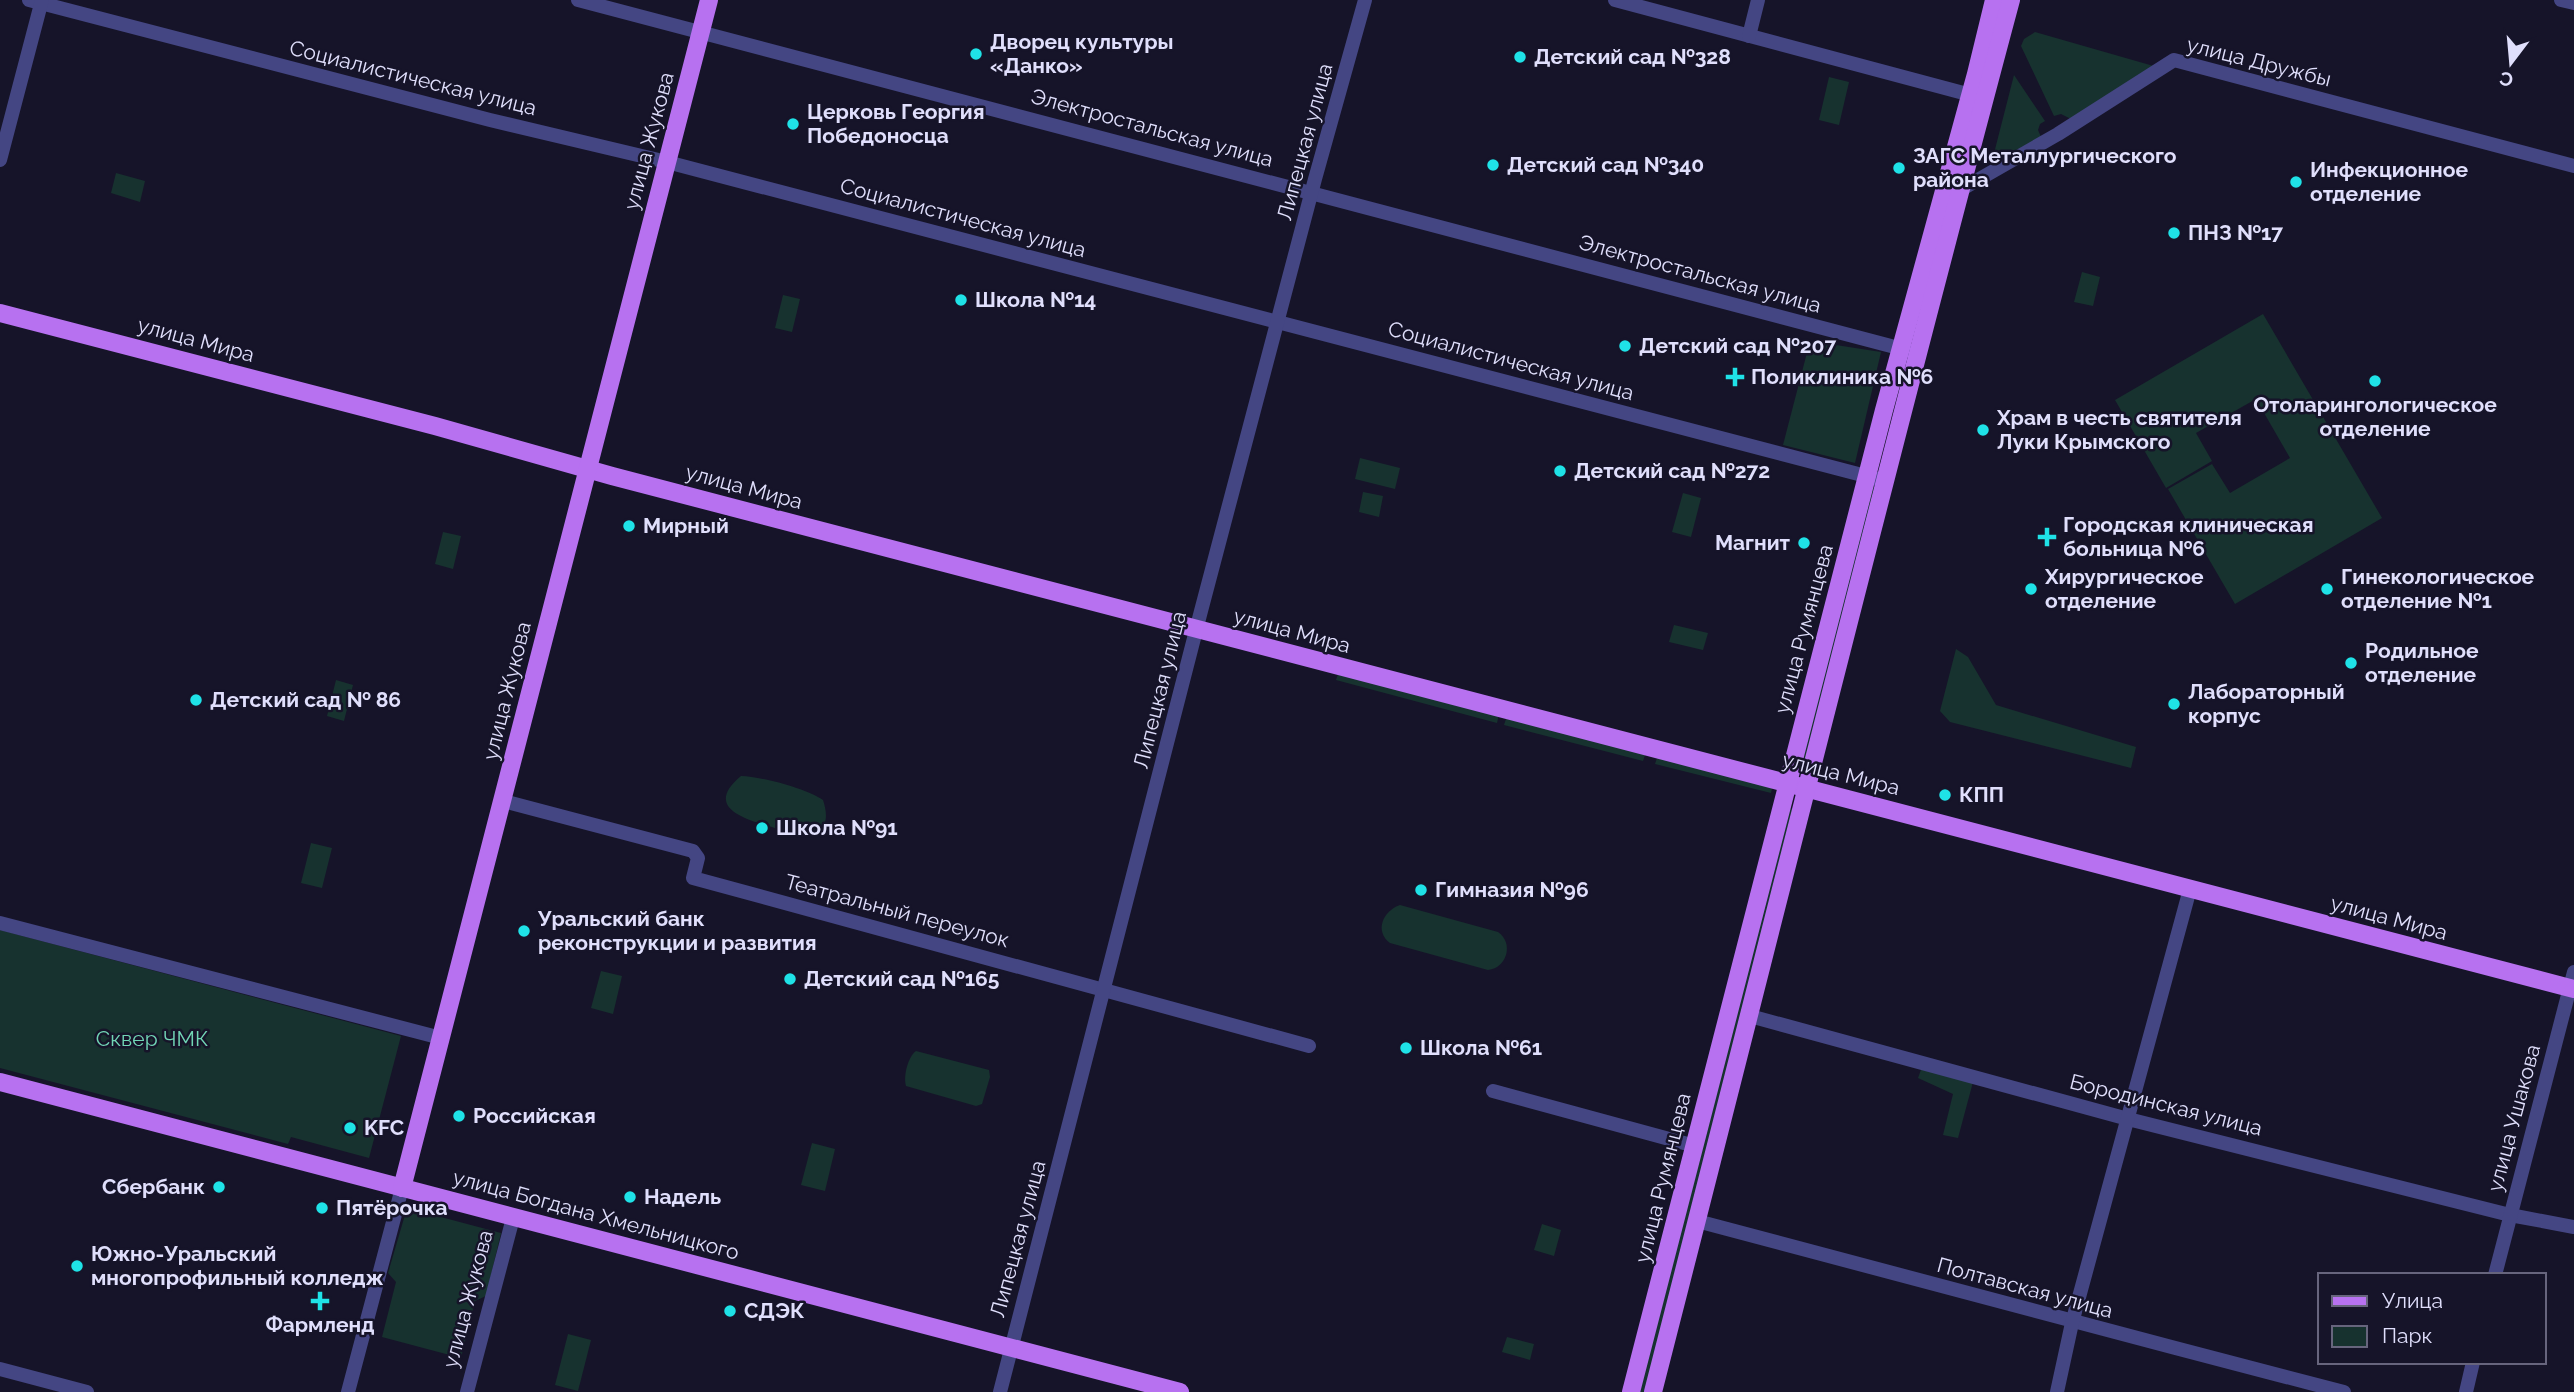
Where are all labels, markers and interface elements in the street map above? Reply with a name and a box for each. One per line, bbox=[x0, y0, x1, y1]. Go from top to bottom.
north arrow bbox=[2476, 28, 2546, 98]
place label: Дворец культуры «Данко» bbox=[990, 29, 1173, 78]
street label: улица Дружбы bbox=[2184, 31, 2334, 92]
street label: Социалистическая улица bbox=[287, 35, 539, 120]
place label: Детский сад №328 bbox=[1534, 44, 1731, 69]
marker: Дворец культуры «Данко» bbox=[968, 46, 984, 62]
marker: Детский сад №328 bbox=[1512, 49, 1528, 65]
street label: Липецкая улица bbox=[1272, 61, 1337, 223]
text: С bbox=[2497, 67, 2516, 92]
street label: улица Жукова bbox=[618, 69, 679, 213]
street label: Электростальская улица bbox=[1028, 83, 1276, 172]
place label: Церковь Георгия Победоносца bbox=[807, 99, 984, 148]
marker: Церковь Георгия Победоносца bbox=[785, 116, 801, 132]
place label: ЗАГС Металлургического района bbox=[1913, 143, 2177, 192]
place label: Детский сад №340 bbox=[1507, 152, 1704, 177]
marker: Детский сад №340 bbox=[1485, 157, 1501, 173]
place label: Инфекционное отделение bbox=[2310, 157, 2468, 206]
marker: ЗАГС Металлургического района bbox=[1891, 160, 1907, 176]
street label: Социалистическая улица bbox=[837, 173, 1089, 262]
marker: Инфекционное отделение bbox=[2288, 174, 2304, 190]
place label: ПНЗ №17 bbox=[2188, 220, 2283, 245]
marker: ПНЗ №17 bbox=[2166, 225, 2182, 241]
street label: Электростальская улица bbox=[1576, 229, 1824, 318]
place label: Школа №14 bbox=[975, 287, 1096, 312]
marker: Школа №14 bbox=[953, 292, 969, 308]
street label: улица Мира bbox=[135, 312, 257, 367]
street label: Социалистическая улица bbox=[1385, 316, 1637, 405]
place label: Детский сад №207 bbox=[1639, 333, 1836, 358]
marker: Детский сад №207 bbox=[1617, 338, 1633, 354]
place label: Поликлиника №6 bbox=[1751, 364, 1933, 389]
marker: Поликлиника №6 bbox=[1725, 367, 1745, 387]
marker: Отоларингологическое отделение bbox=[2367, 373, 2383, 389]
place label: Отоларингологическое отделение bbox=[2253, 392, 2497, 441]
place label: Храм в честь святителя Луки Крымского bbox=[1996, 405, 2242, 454]
marker: Храм в честь святителя Луки Крымского bbox=[1975, 422, 1991, 438]
place label: Детский сад №272 bbox=[1574, 458, 1770, 483]
street label: улица Мира bbox=[683, 459, 805, 514]
marker: Детский сад №272 bbox=[1552, 463, 1568, 479]
place label: Городская клиническая больница №6 bbox=[2063, 512, 2313, 561]
place label: Мирный bbox=[643, 513, 729, 538]
marker: Мирный bbox=[621, 518, 637, 534]
marker: Городская клиническая больница №6 bbox=[2037, 527, 2057, 547]
place label: Магнит bbox=[1715, 530, 1791, 555]
marker: Магнит bbox=[1796, 535, 1812, 551]
street label: улица Румянцева bbox=[1769, 541, 1838, 716]
place label: Хирургическое отделение bbox=[2044, 564, 2204, 613]
place label: Гинекологическое отделение №1 bbox=[2341, 564, 2535, 613]
marker: Хирургическое отделение bbox=[2023, 581, 2039, 597]
marker: Гинекологическое отделение №1 bbox=[2319, 581, 2335, 597]
street label: улица Мира bbox=[1231, 603, 1353, 658]
street label: Липецкая улица bbox=[1128, 608, 1191, 771]
street label: улица Жукова bbox=[477, 619, 536, 763]
place label: Родильное отделение bbox=[2365, 638, 2479, 687]
marker: Родильное отделение bbox=[2343, 655, 2359, 671]
place label: Лабораторный корпус bbox=[2188, 679, 2345, 728]
place label: Детский сад № 86 bbox=[210, 687, 401, 712]
marker: Детский сад № 86 bbox=[188, 692, 204, 708]
marker: Лабораторный корпус bbox=[2166, 696, 2182, 712]
street label: улица Мира bbox=[1780, 747, 1902, 800]
place label: КПП bbox=[1959, 782, 2004, 807]
marker: КПП bbox=[1937, 787, 1953, 803]
place label: Школа №91 bbox=[776, 815, 898, 840]
marker: Школа №91 bbox=[754, 820, 770, 836]
street label: Театральный переулок bbox=[782, 869, 1012, 952]
place label: Гимназия №96 bbox=[1435, 877, 1589, 902]
marker: Гимназия №96 bbox=[1413, 882, 1429, 898]
street label: улица Мира bbox=[2328, 890, 2450, 945]
place label: Уральский банк реконструкции и развития bbox=[537, 906, 817, 955]
marker: Уральский банк реконструкции и развития bbox=[516, 923, 532, 939]
place label: Детский сад №165 bbox=[804, 966, 999, 991]
marker: Детский сад №165 bbox=[782, 971, 798, 987]
park label: Сквер ЧМК bbox=[96, 1026, 208, 1051]
place label: Школа №61 bbox=[1420, 1035, 1542, 1060]
marker: Школа №61 bbox=[1398, 1040, 1414, 1056]
street label: улица Ушакова bbox=[2482, 1041, 2545, 1194]
street label: Бородинская улица bbox=[2067, 1069, 2265, 1141]
street label: улица Румянцева bbox=[1629, 1090, 1696, 1265]
place label: Российская bbox=[473, 1103, 596, 1128]
marker: Российская bbox=[451, 1108, 467, 1124]
place label: KFC bbox=[364, 1115, 404, 1140]
marker: KFC bbox=[342, 1120, 358, 1136]
street label: Липецкая улица bbox=[985, 1158, 1050, 1320]
street label: улица Богдана Хмельницкого bbox=[450, 1164, 742, 1265]
place label: Сбербанк bbox=[102, 1174, 205, 1199]
marker: Сбербанк bbox=[211, 1179, 227, 1195]
place label: Надель bbox=[644, 1184, 721, 1209]
marker: Надель bbox=[622, 1189, 638, 1205]
place label: Пятёрочка bbox=[336, 1195, 448, 1220]
marker: Пятёрочка bbox=[314, 1200, 330, 1216]
street label: улица Жукова bbox=[437, 1227, 498, 1371]
place label: Южно-Уральский многопрофильный колледж bbox=[91, 1241, 383, 1290]
street label: Полтавская улица bbox=[1934, 1252, 2116, 1323]
marker: Южно-Уральский многопрофильный колледж bbox=[69, 1258, 85, 1274]
legend bbox=[2318, 1273, 2546, 1364]
text: Улица bbox=[2382, 1288, 2443, 1313]
marker: Фармленд bbox=[312, 1293, 328, 1309]
place label: СДЭК bbox=[744, 1298, 805, 1323]
marker: СДЭК bbox=[722, 1303, 738, 1319]
place label: Фармленд bbox=[266, 1312, 374, 1337]
text: Парк bbox=[2382, 1323, 2432, 1348]

